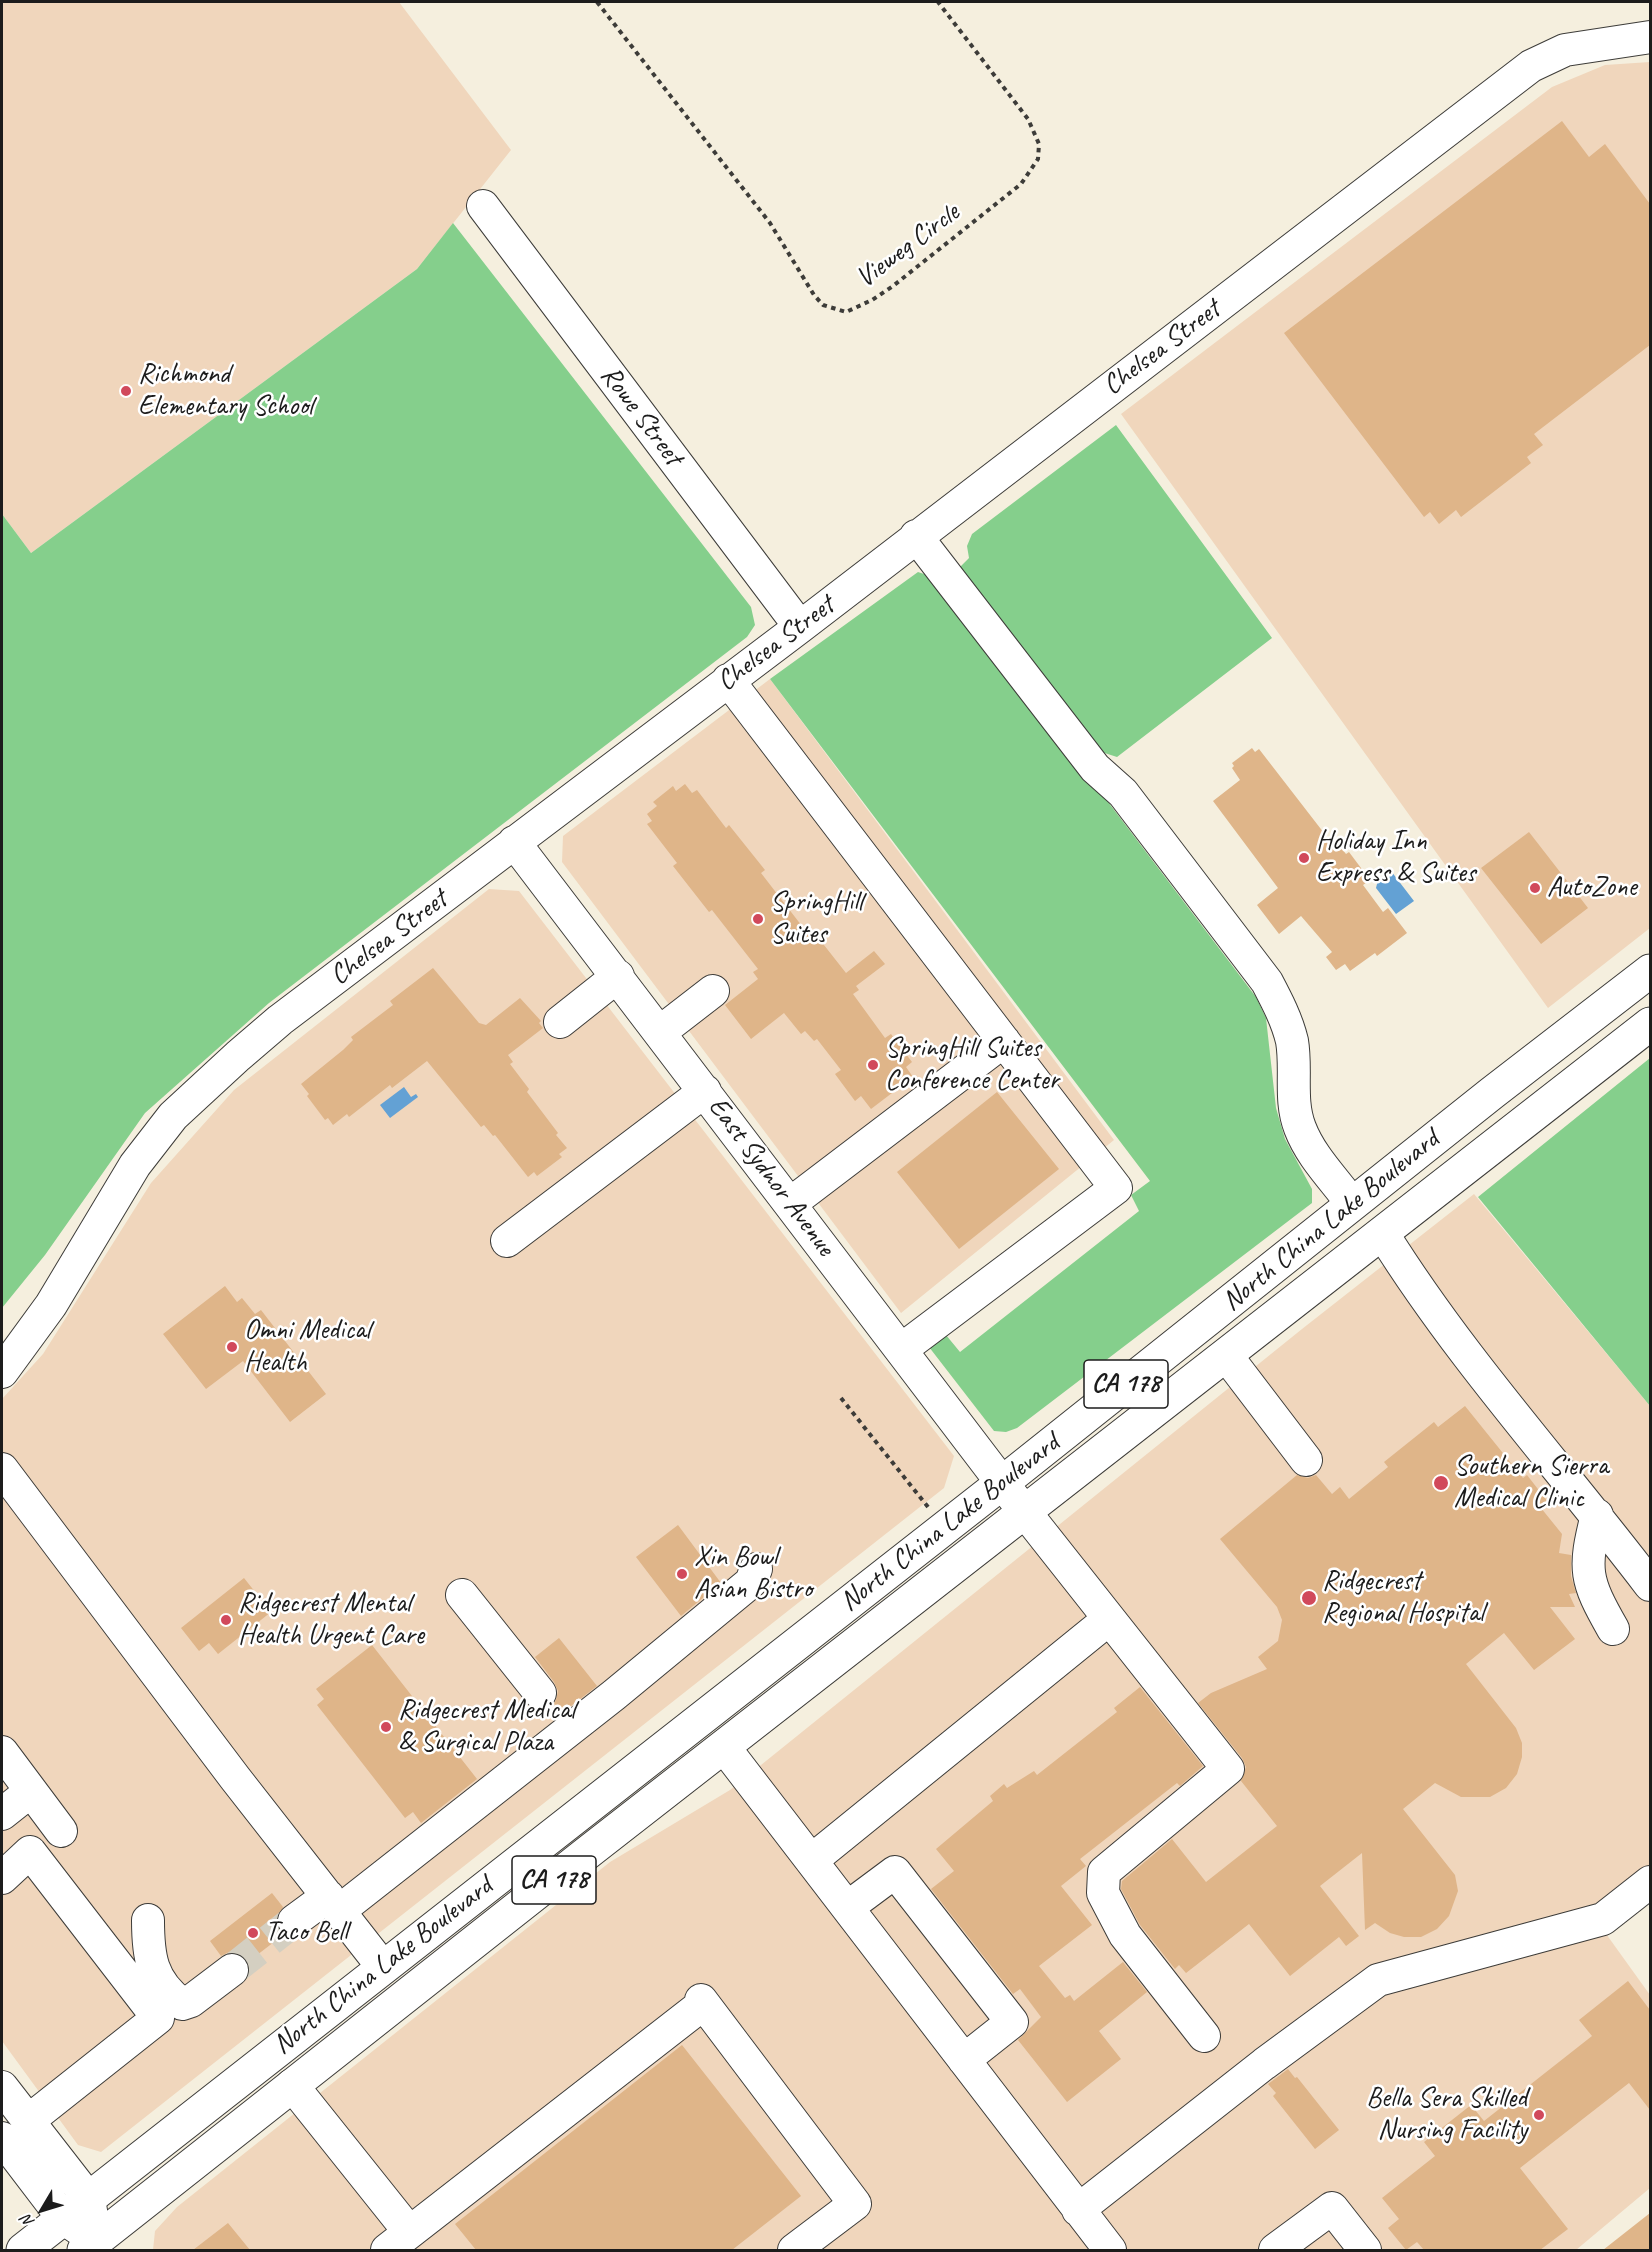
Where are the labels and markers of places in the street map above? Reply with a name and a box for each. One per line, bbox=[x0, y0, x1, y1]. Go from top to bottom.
place label: Richmond Elementary School bbox=[138, 358, 313, 424]
marker: Richmond Elementary School bbox=[119, 384, 133, 398]
place label: Holiday Inn Express & Suites bbox=[1316, 825, 1475, 891]
marker: Holiday Inn Express & Suites bbox=[1297, 851, 1311, 865]
place label: AutoZone bbox=[1547, 871, 1636, 905]
marker: AutoZone bbox=[1528, 881, 1542, 895]
place label: SpringHill Suites bbox=[770, 886, 863, 952]
marker: SpringHill Suites bbox=[751, 912, 765, 926]
place label: SpringHill Suites Conference Center bbox=[885, 1032, 1059, 1098]
marker: SpringHill Suites Conference Center bbox=[866, 1058, 880, 1072]
place label: Omni Medical Health bbox=[244, 1314, 370, 1380]
marker: Omni Medical Health bbox=[225, 1340, 239, 1354]
place label: Southern Sierra Medical Clinic bbox=[1454, 1450, 1608, 1516]
marker: Southern Sierra Medical Clinic bbox=[1432, 1474, 1450, 1492]
place label: Xin Bowl Asian Bistro bbox=[694, 1541, 812, 1607]
place label: Ridgecrest Regional Hospital bbox=[1322, 1565, 1484, 1631]
marker: Xin Bowl Asian Bistro bbox=[675, 1567, 689, 1581]
place label: Ridgecrest Mental Health Urgent Care bbox=[238, 1587, 424, 1653]
marker: Ridgecrest Regional Hospital bbox=[1300, 1589, 1318, 1607]
marker: Ridgecrest Mental Health Urgent Care bbox=[219, 1613, 233, 1627]
place label: Ridgecrest Medical & Surgical Plaza bbox=[398, 1694, 575, 1760]
marker: Ridgecrest Medical & Surgical Plaza bbox=[379, 1720, 393, 1734]
place label: Taco Bell bbox=[265, 1916, 348, 1950]
marker: Taco Bell bbox=[246, 1926, 260, 1940]
place label: Bella Sera Skilled Nursing Facility bbox=[1366, 2082, 1527, 2148]
marker: Bella Sera Skilled Nursing Facility bbox=[1532, 2108, 1546, 2122]

